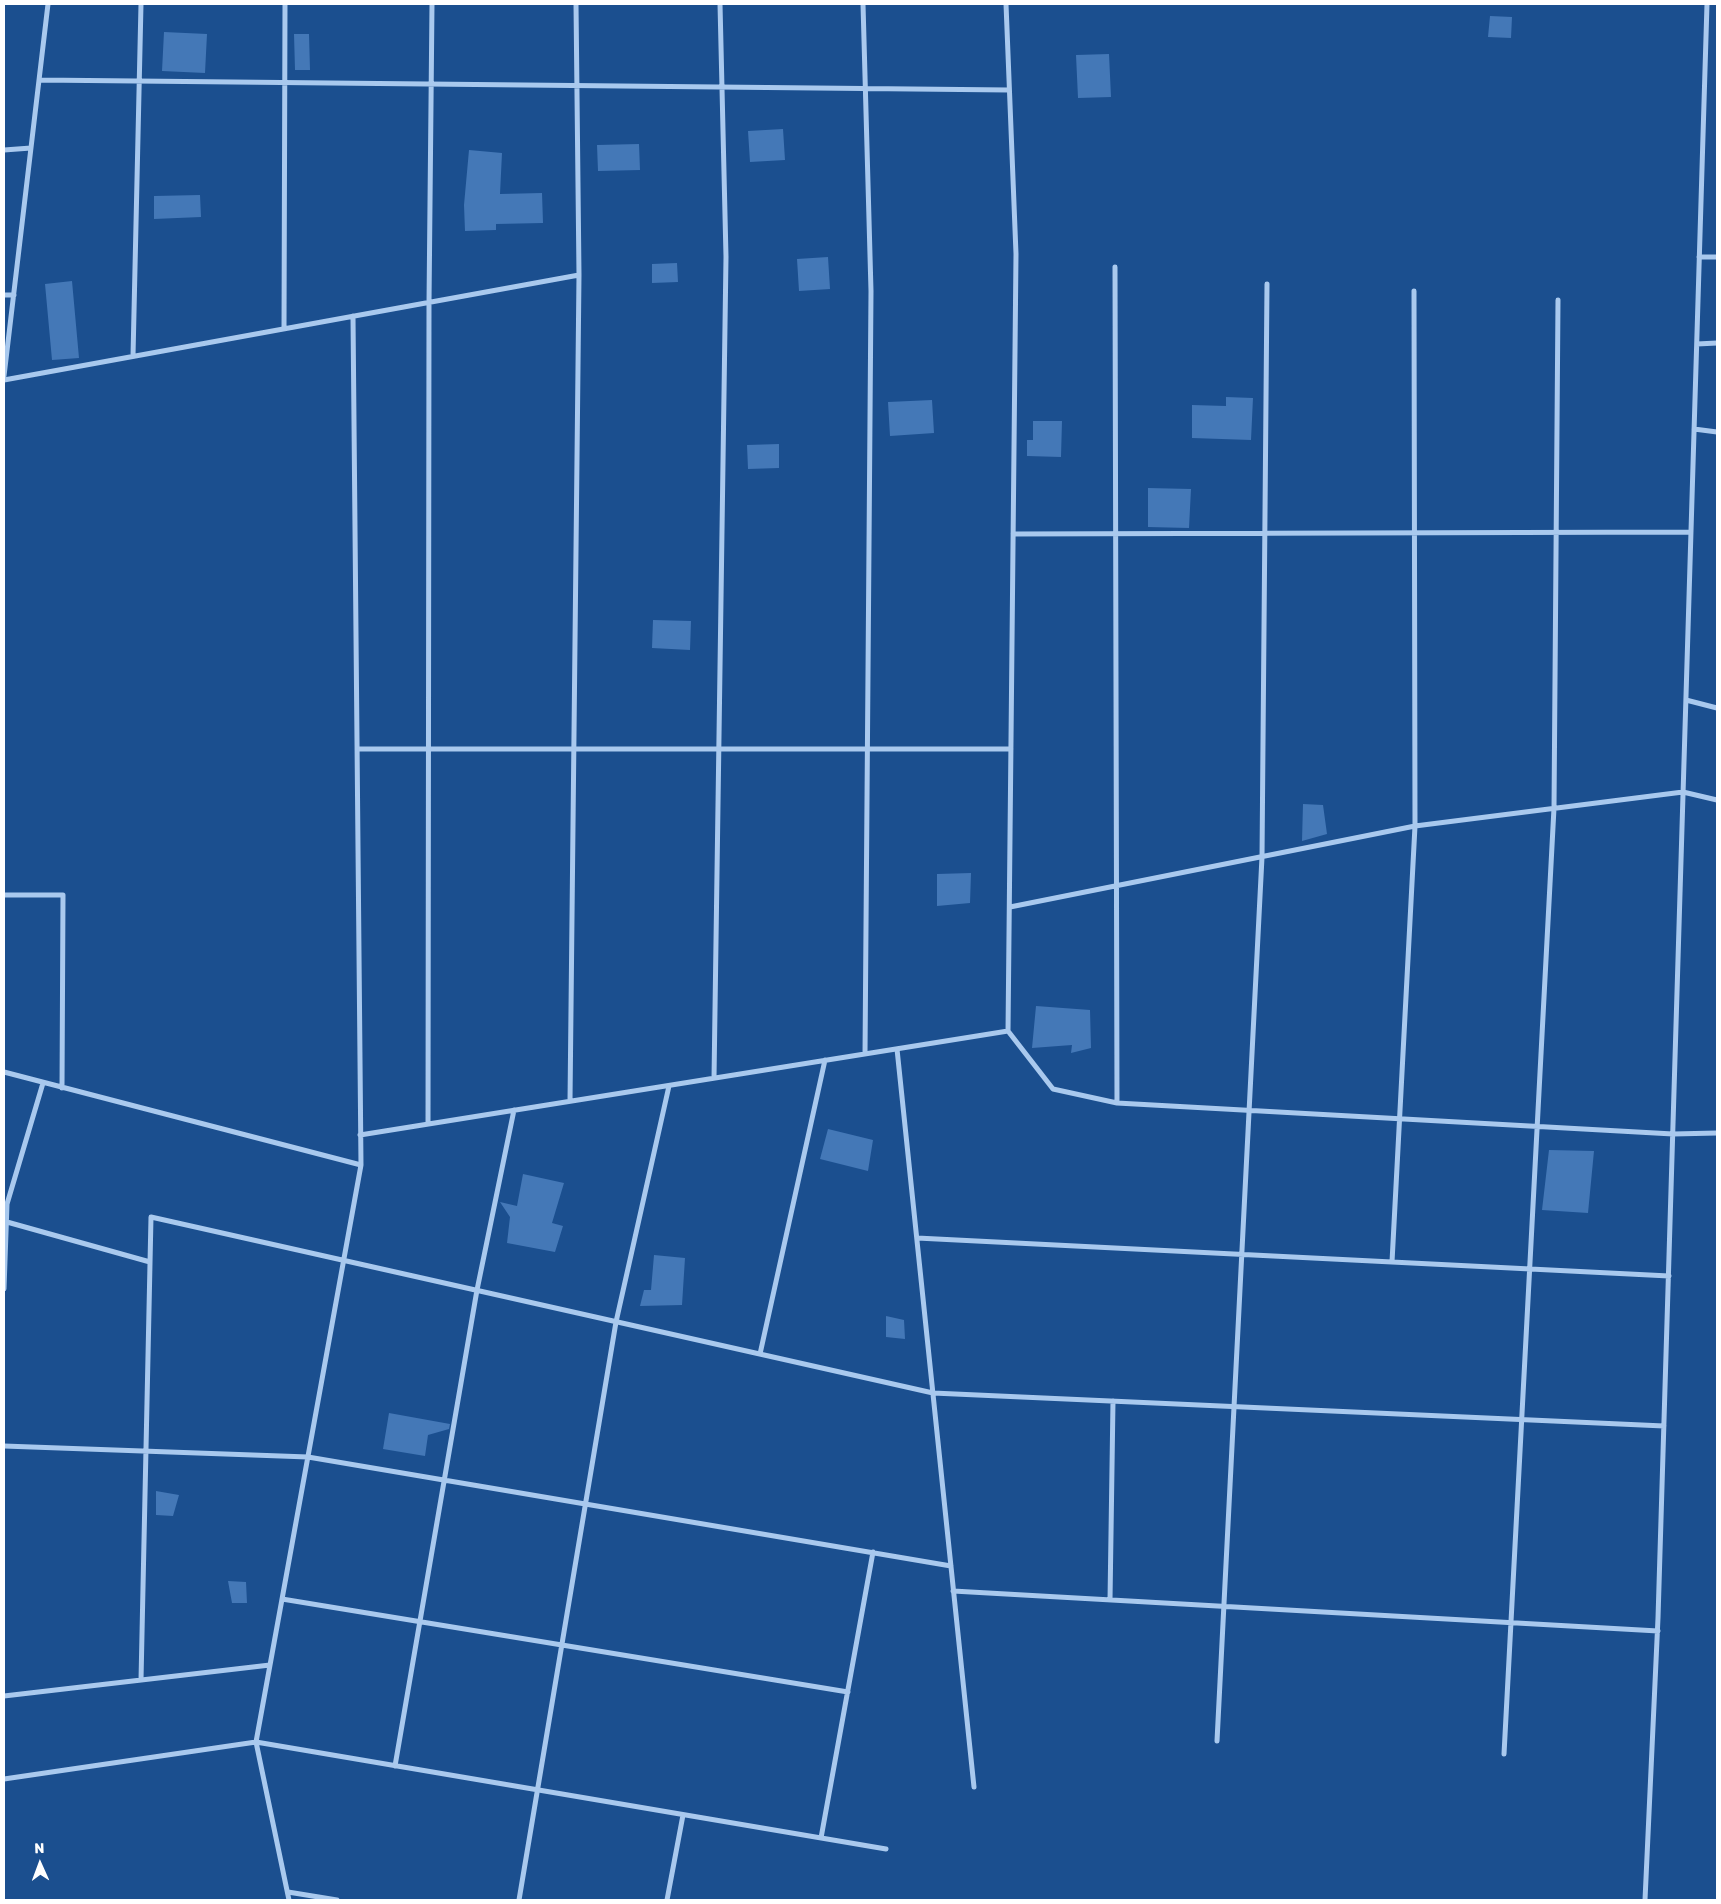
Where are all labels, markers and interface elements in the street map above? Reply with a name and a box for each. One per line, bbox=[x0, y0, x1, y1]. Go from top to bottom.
north arrow bbox=[15, 1839, 65, 1889]
text: N bbox=[34, 1840, 45, 1857]

